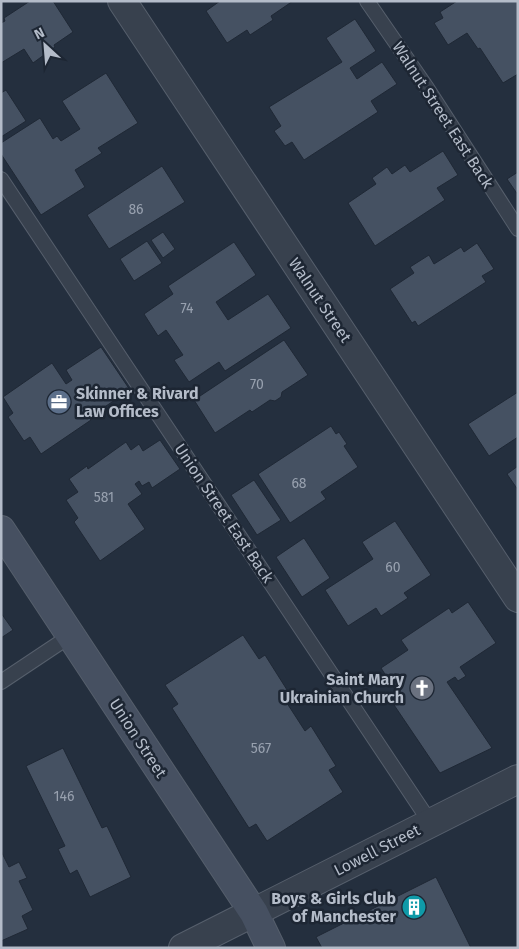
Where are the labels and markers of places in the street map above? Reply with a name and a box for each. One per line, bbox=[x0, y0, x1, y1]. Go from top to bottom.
place label: Skinner & Rivard Law Offices bbox=[76, 384, 199, 421]
office icon: Skinner & Rivard Law Offices bbox=[46, 389, 72, 415]
place label: Saint Mary Ukrainian Church bbox=[280, 670, 405, 707]
church icon: Saint Mary Ukrainian Church bbox=[409, 675, 435, 701]
place label: Boys & Girls Club of Manchester bbox=[271, 889, 397, 926]
building icon: Boys & Girls Club of Manchester bbox=[401, 894, 427, 920]

